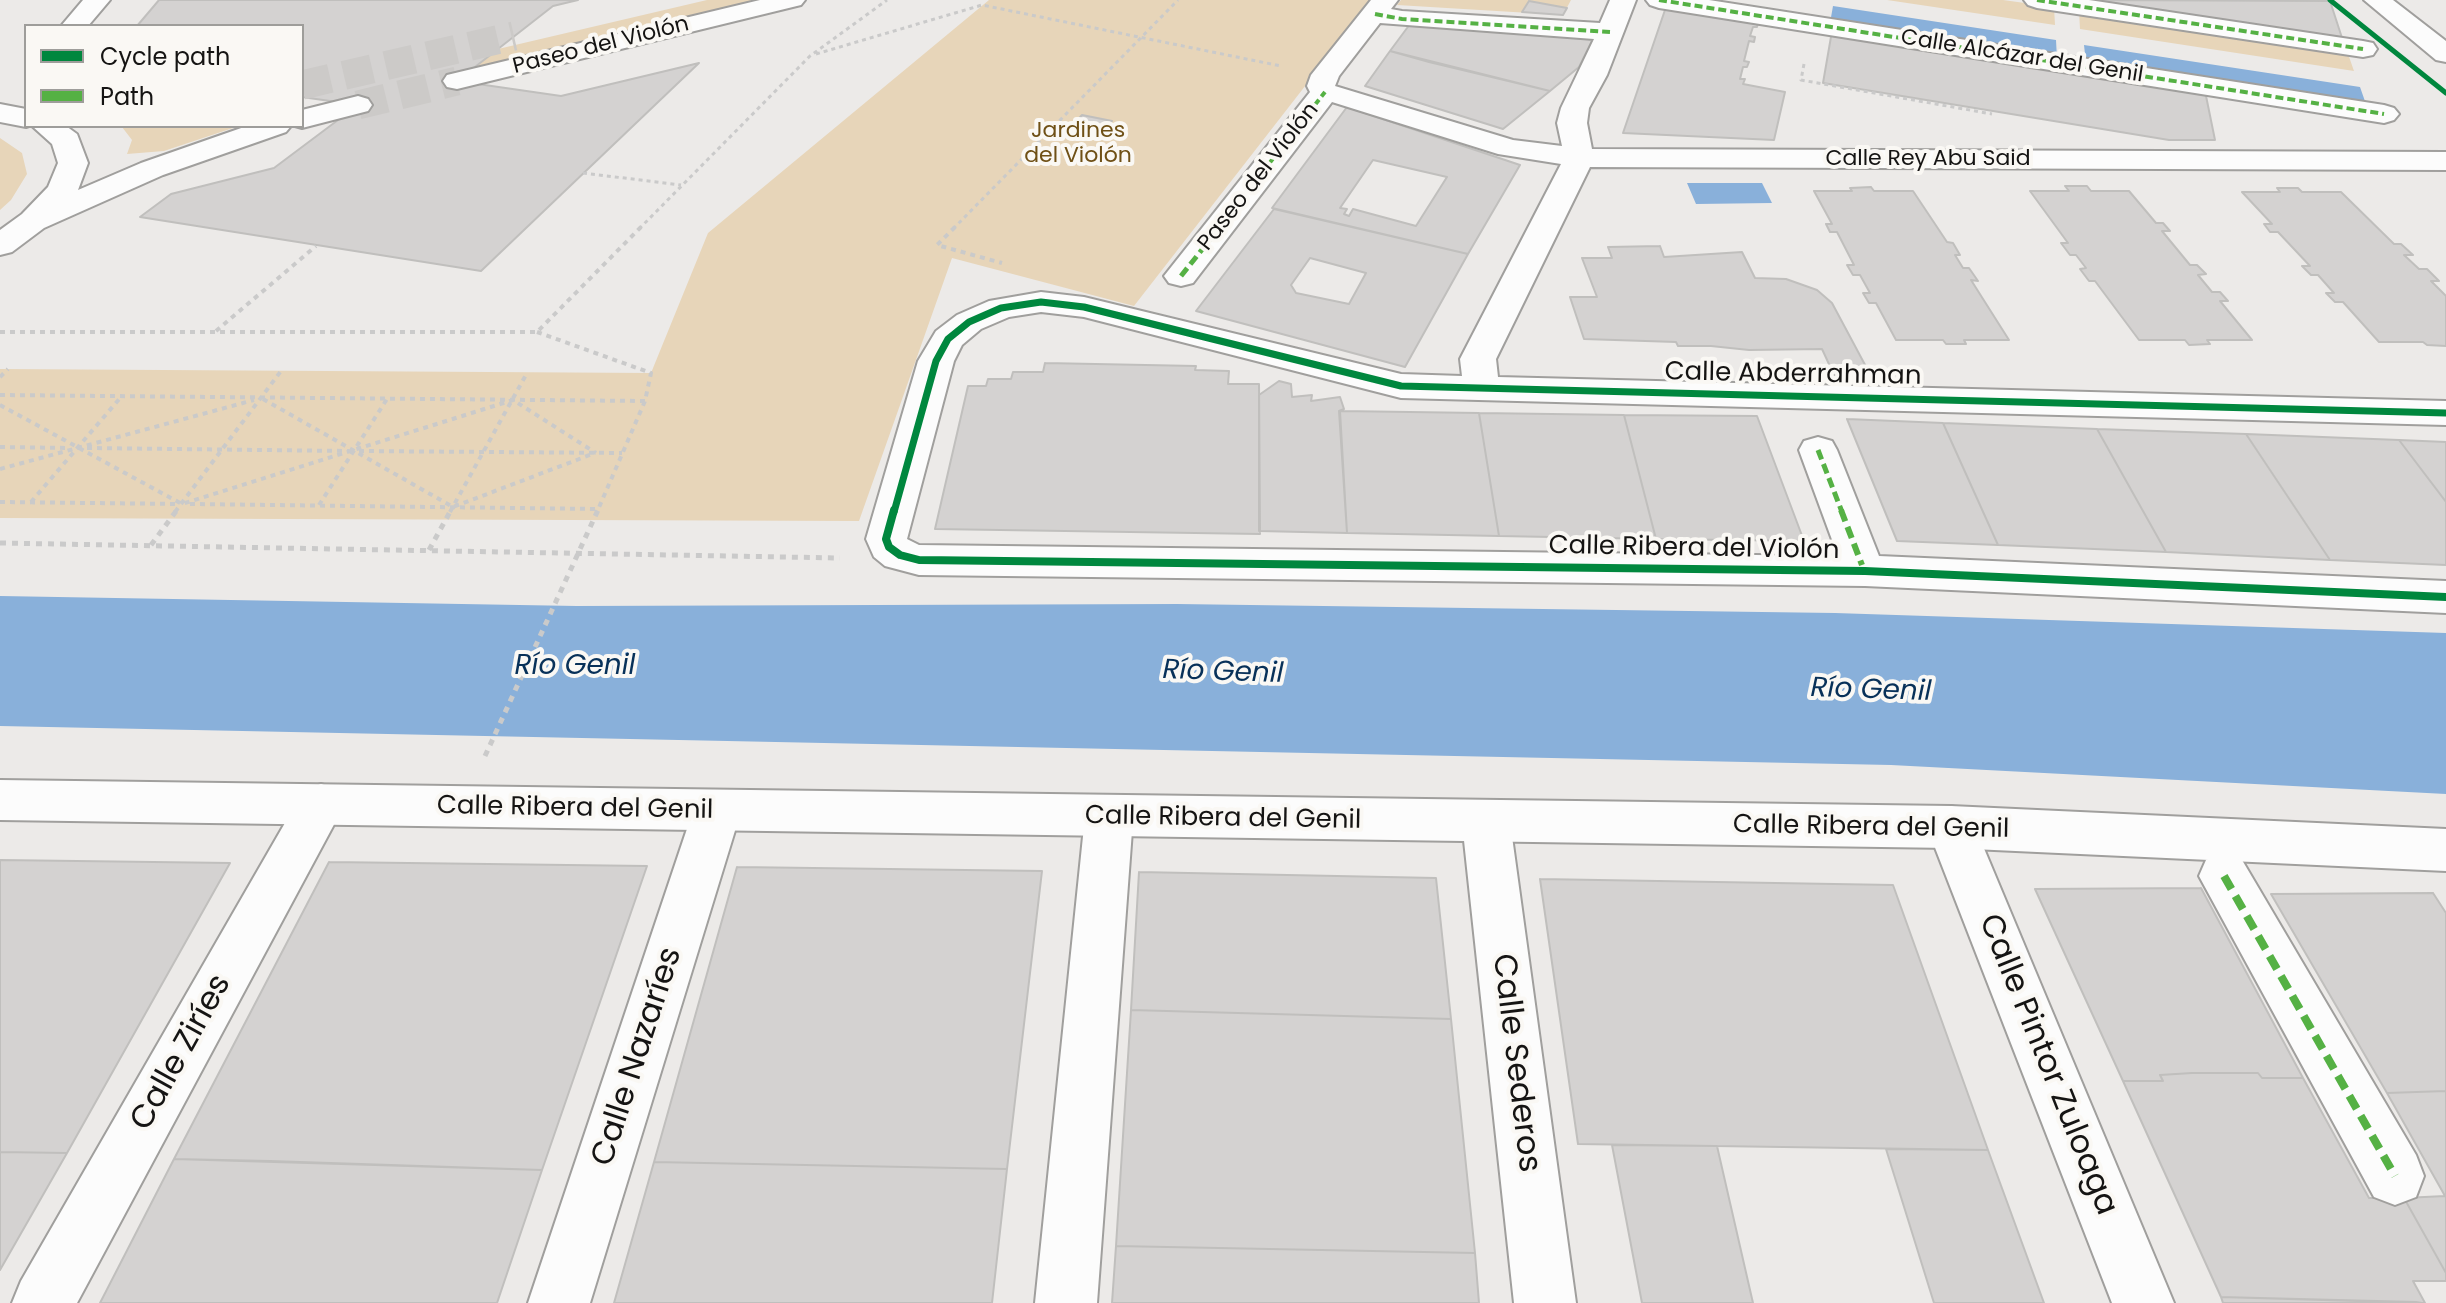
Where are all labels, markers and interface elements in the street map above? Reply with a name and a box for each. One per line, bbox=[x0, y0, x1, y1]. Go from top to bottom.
street label: Paseo del Violón bbox=[510, 11, 692, 81]
legend bbox=[24, 24, 304, 128]
street label: Calle Alcázar del Genil bbox=[1899, 25, 2145, 89]
text: Cycle path bbox=[100, 40, 230, 73]
text: Path bbox=[100, 80, 154, 113]
street label: Paseo del Violón bbox=[1193, 98, 1325, 256]
park label: Jardines del Violón bbox=[1024, 118, 1132, 170]
street label: Calle Rey Abu Said bbox=[1825, 146, 2031, 172]
street label: Calle Abderrahman bbox=[1664, 357, 1922, 393]
street label: Calle Ribera del Violón bbox=[1548, 531, 1840, 567]
water label: Río Genil bbox=[514, 650, 636, 684]
water label: Río Genil bbox=[1162, 654, 1284, 692]
water label: Río Genil bbox=[1810, 672, 1932, 710]
street label: Calle Ribera del Genil bbox=[437, 791, 713, 827]
street label: Calle Ribera del Genil bbox=[1085, 801, 1361, 837]
street label: Calle Ribera del Genil bbox=[1733, 810, 2009, 846]
street label: Calle Pintor Zuloaga bbox=[1969, 909, 2125, 1221]
street label: Calle Nazaríes bbox=[585, 943, 691, 1171]
street label: Calle Sederos bbox=[1483, 952, 1547, 1174]
street label: Calle Ziríes bbox=[124, 968, 240, 1138]

